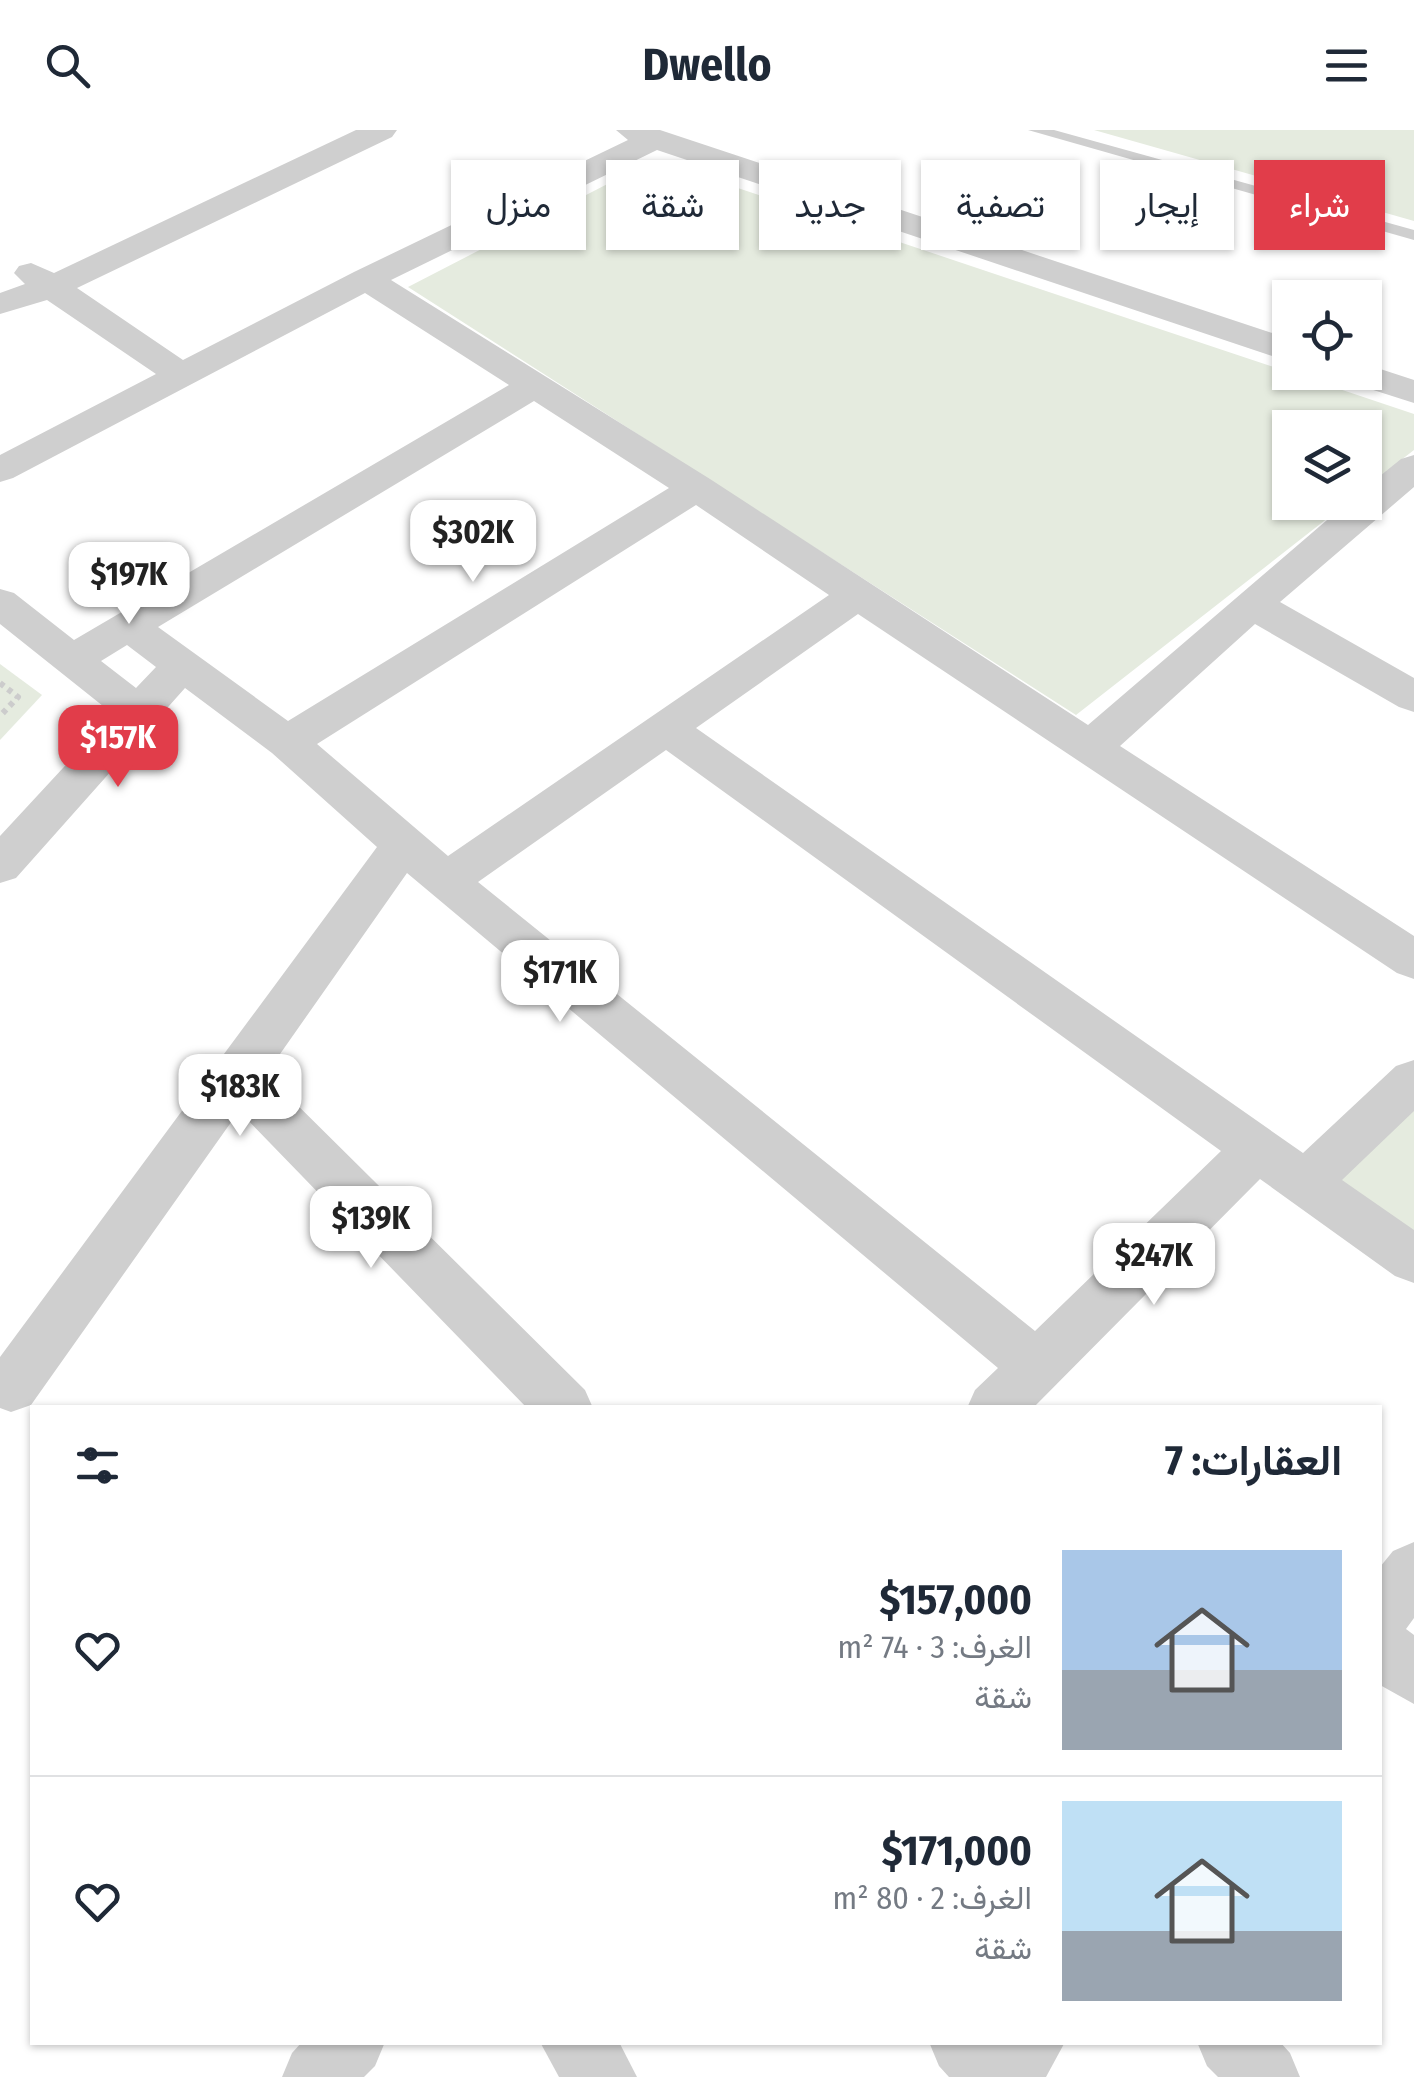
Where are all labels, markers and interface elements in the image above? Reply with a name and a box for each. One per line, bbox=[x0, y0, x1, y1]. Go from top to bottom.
icon: search bbox=[40, 38, 95, 93]
text: Dwello bbox=[643, 38, 771, 92]
icon: menu bbox=[1319, 38, 1374, 93]
chip: منزل bbox=[451, 160, 586, 250]
chip: شقة bbox=[606, 160, 739, 250]
chip: جديد bbox=[759, 160, 901, 250]
chip: تصفية bbox=[921, 160, 1080, 250]
chip: إيجار bbox=[1100, 160, 1234, 250]
chip: شراء bbox=[1254, 160, 1385, 250]
map controls bbox=[1272, 280, 1382, 520]
button: locate bbox=[1272, 280, 1382, 390]
button: layers bbox=[1272, 410, 1382, 520]
pin: $302K bbox=[403, 500, 543, 585]
text: $302K bbox=[432, 513, 514, 551]
pin: $197K bbox=[59, 542, 199, 627]
text: $197K bbox=[91, 555, 167, 593]
pin: $157K bbox=[48, 705, 188, 790]
text: $157K bbox=[80, 718, 156, 756]
pin: $171K bbox=[490, 940, 630, 1025]
text: $171K bbox=[523, 953, 597, 991]
pin: $183K bbox=[170, 1054, 310, 1139]
text: $183K bbox=[201, 1067, 279, 1105]
pin: $139K bbox=[301, 1186, 441, 1271]
text: $139K bbox=[332, 1199, 410, 1237]
pin: $247K bbox=[1084, 1223, 1224, 1308]
text: $247K bbox=[1115, 1236, 1193, 1274]
text: العقارات: 7 bbox=[1165, 1436, 1342, 1486]
icon: filters bbox=[70, 1438, 125, 1493]
text: $157,000 bbox=[880, 1575, 1032, 1625]
icon: home bbox=[1142, 1590, 1262, 1710]
icon: heart bbox=[70, 1623, 125, 1678]
text: الغرف: 3 · 74 m² bbox=[838, 1628, 1032, 1666]
text: شقة bbox=[974, 1678, 1032, 1716]
text: $171,000 bbox=[882, 1826, 1032, 1876]
icon: home bbox=[1142, 1841, 1262, 1961]
icon: heart bbox=[70, 1874, 125, 1929]
text: الغرف: 2 · 80 m² bbox=[833, 1879, 1032, 1917]
text: شقة bbox=[974, 1929, 1032, 1967]

